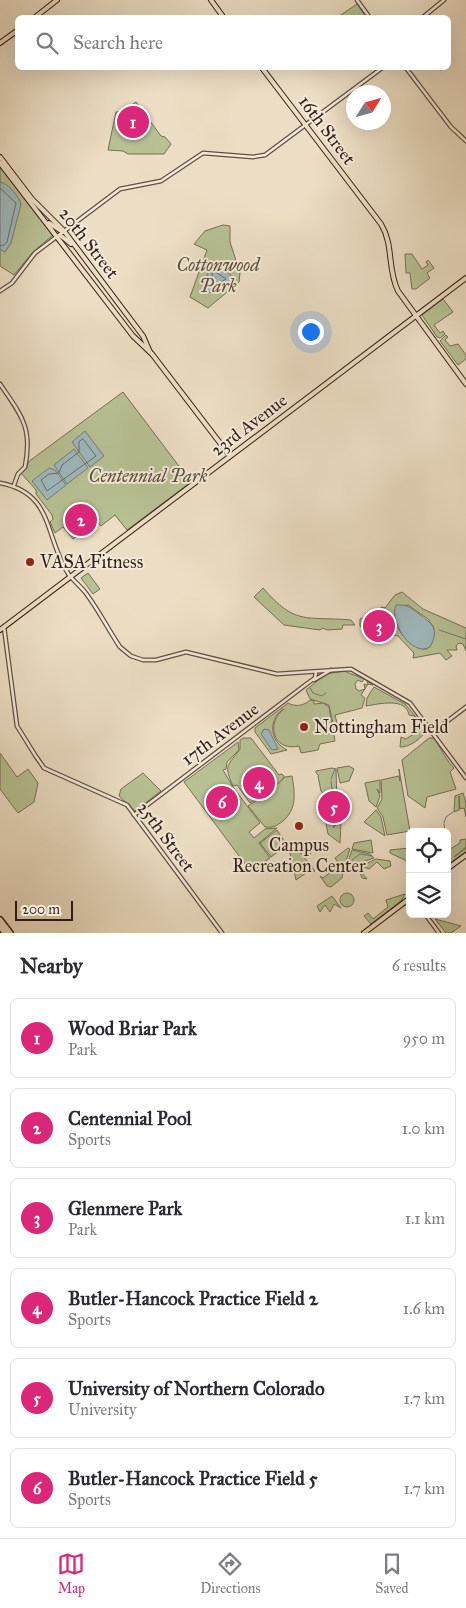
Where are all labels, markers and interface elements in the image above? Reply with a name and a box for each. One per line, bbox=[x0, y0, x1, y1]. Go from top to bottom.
search box bbox=[15, 15, 451, 70]
icon: search bbox=[33, 29, 61, 57]
text: Search here bbox=[73, 31, 163, 54]
north arrow bbox=[346, 85, 391, 130]
street label: 16th Street bbox=[294, 91, 361, 170]
pin: 1 bbox=[117, 103, 149, 141]
street label: 20th Street bbox=[54, 203, 124, 283]
park label: Cottonwood Park bbox=[176, 254, 261, 297]
your location bbox=[298, 319, 324, 345]
street label: 23rd Avenue bbox=[207, 389, 291, 461]
park label: Centennial Park bbox=[89, 465, 207, 487]
pin: 2 bbox=[65, 501, 97, 539]
place label: VASA Fitness bbox=[39, 551, 143, 573]
marker: VASA Fitness bbox=[24, 556, 36, 568]
pin: 3 bbox=[363, 607, 395, 645]
street label: 17th Avenue bbox=[177, 698, 263, 770]
place label: Nottingham Field bbox=[314, 716, 449, 739]
marker: Nottingham Field bbox=[298, 721, 310, 733]
pin: 4 bbox=[243, 764, 275, 802]
pin: 6 bbox=[206, 783, 238, 821]
pin: 5 bbox=[318, 788, 350, 826]
street label: 25th Street bbox=[133, 798, 200, 877]
marker: Campus Recreation Center bbox=[293, 820, 305, 832]
map controls bbox=[406, 828, 451, 918]
button: locate bbox=[406, 828, 451, 873]
place label: Campus Recreation Center bbox=[232, 834, 366, 877]
button: layers bbox=[406, 873, 451, 918]
scale bar bbox=[15, 898, 72, 921]
text: 200 m bbox=[22, 901, 60, 918]
text: Nearby bbox=[20, 953, 83, 979]
text: 6 results bbox=[392, 956, 446, 975]
text: Wood Briar Park bbox=[68, 1017, 197, 1040]
text: 1 bbox=[34, 1029, 40, 1048]
text: 950 m bbox=[403, 1029, 445, 1048]
text: Park bbox=[68, 1040, 97, 1059]
text: Centennial Pool bbox=[68, 1107, 192, 1130]
text: 2 bbox=[33, 1119, 41, 1138]
text: 1.0 km bbox=[402, 1119, 445, 1138]
text: Sports bbox=[68, 1130, 111, 1149]
text: Glenmere Park bbox=[68, 1197, 182, 1220]
text: 3 bbox=[34, 1209, 40, 1228]
text: 1.1 km bbox=[405, 1209, 445, 1228]
text: Park bbox=[68, 1220, 97, 1239]
text: Butler-Hancock Practice Field 2 bbox=[68, 1287, 318, 1310]
text: 4 bbox=[33, 1299, 41, 1318]
text: 1.6 km bbox=[403, 1299, 445, 1318]
text: Sports bbox=[68, 1310, 111, 1329]
text: University of Northern Colorado bbox=[68, 1377, 325, 1400]
text: 5 bbox=[33, 1389, 41, 1408]
text: 1.7 km bbox=[403, 1389, 445, 1408]
text: University bbox=[68, 1400, 137, 1419]
text: Butler-Hancock Practice Field 5 bbox=[68, 1467, 318, 1490]
text: 6 bbox=[33, 1479, 41, 1498]
text: 1.7 km bbox=[403, 1479, 445, 1498]
text: Sports bbox=[68, 1490, 111, 1509]
tab: Map bbox=[57, 1550, 85, 1597]
tab: Directions bbox=[200, 1550, 261, 1597]
tab: Saved bbox=[375, 1550, 409, 1597]

